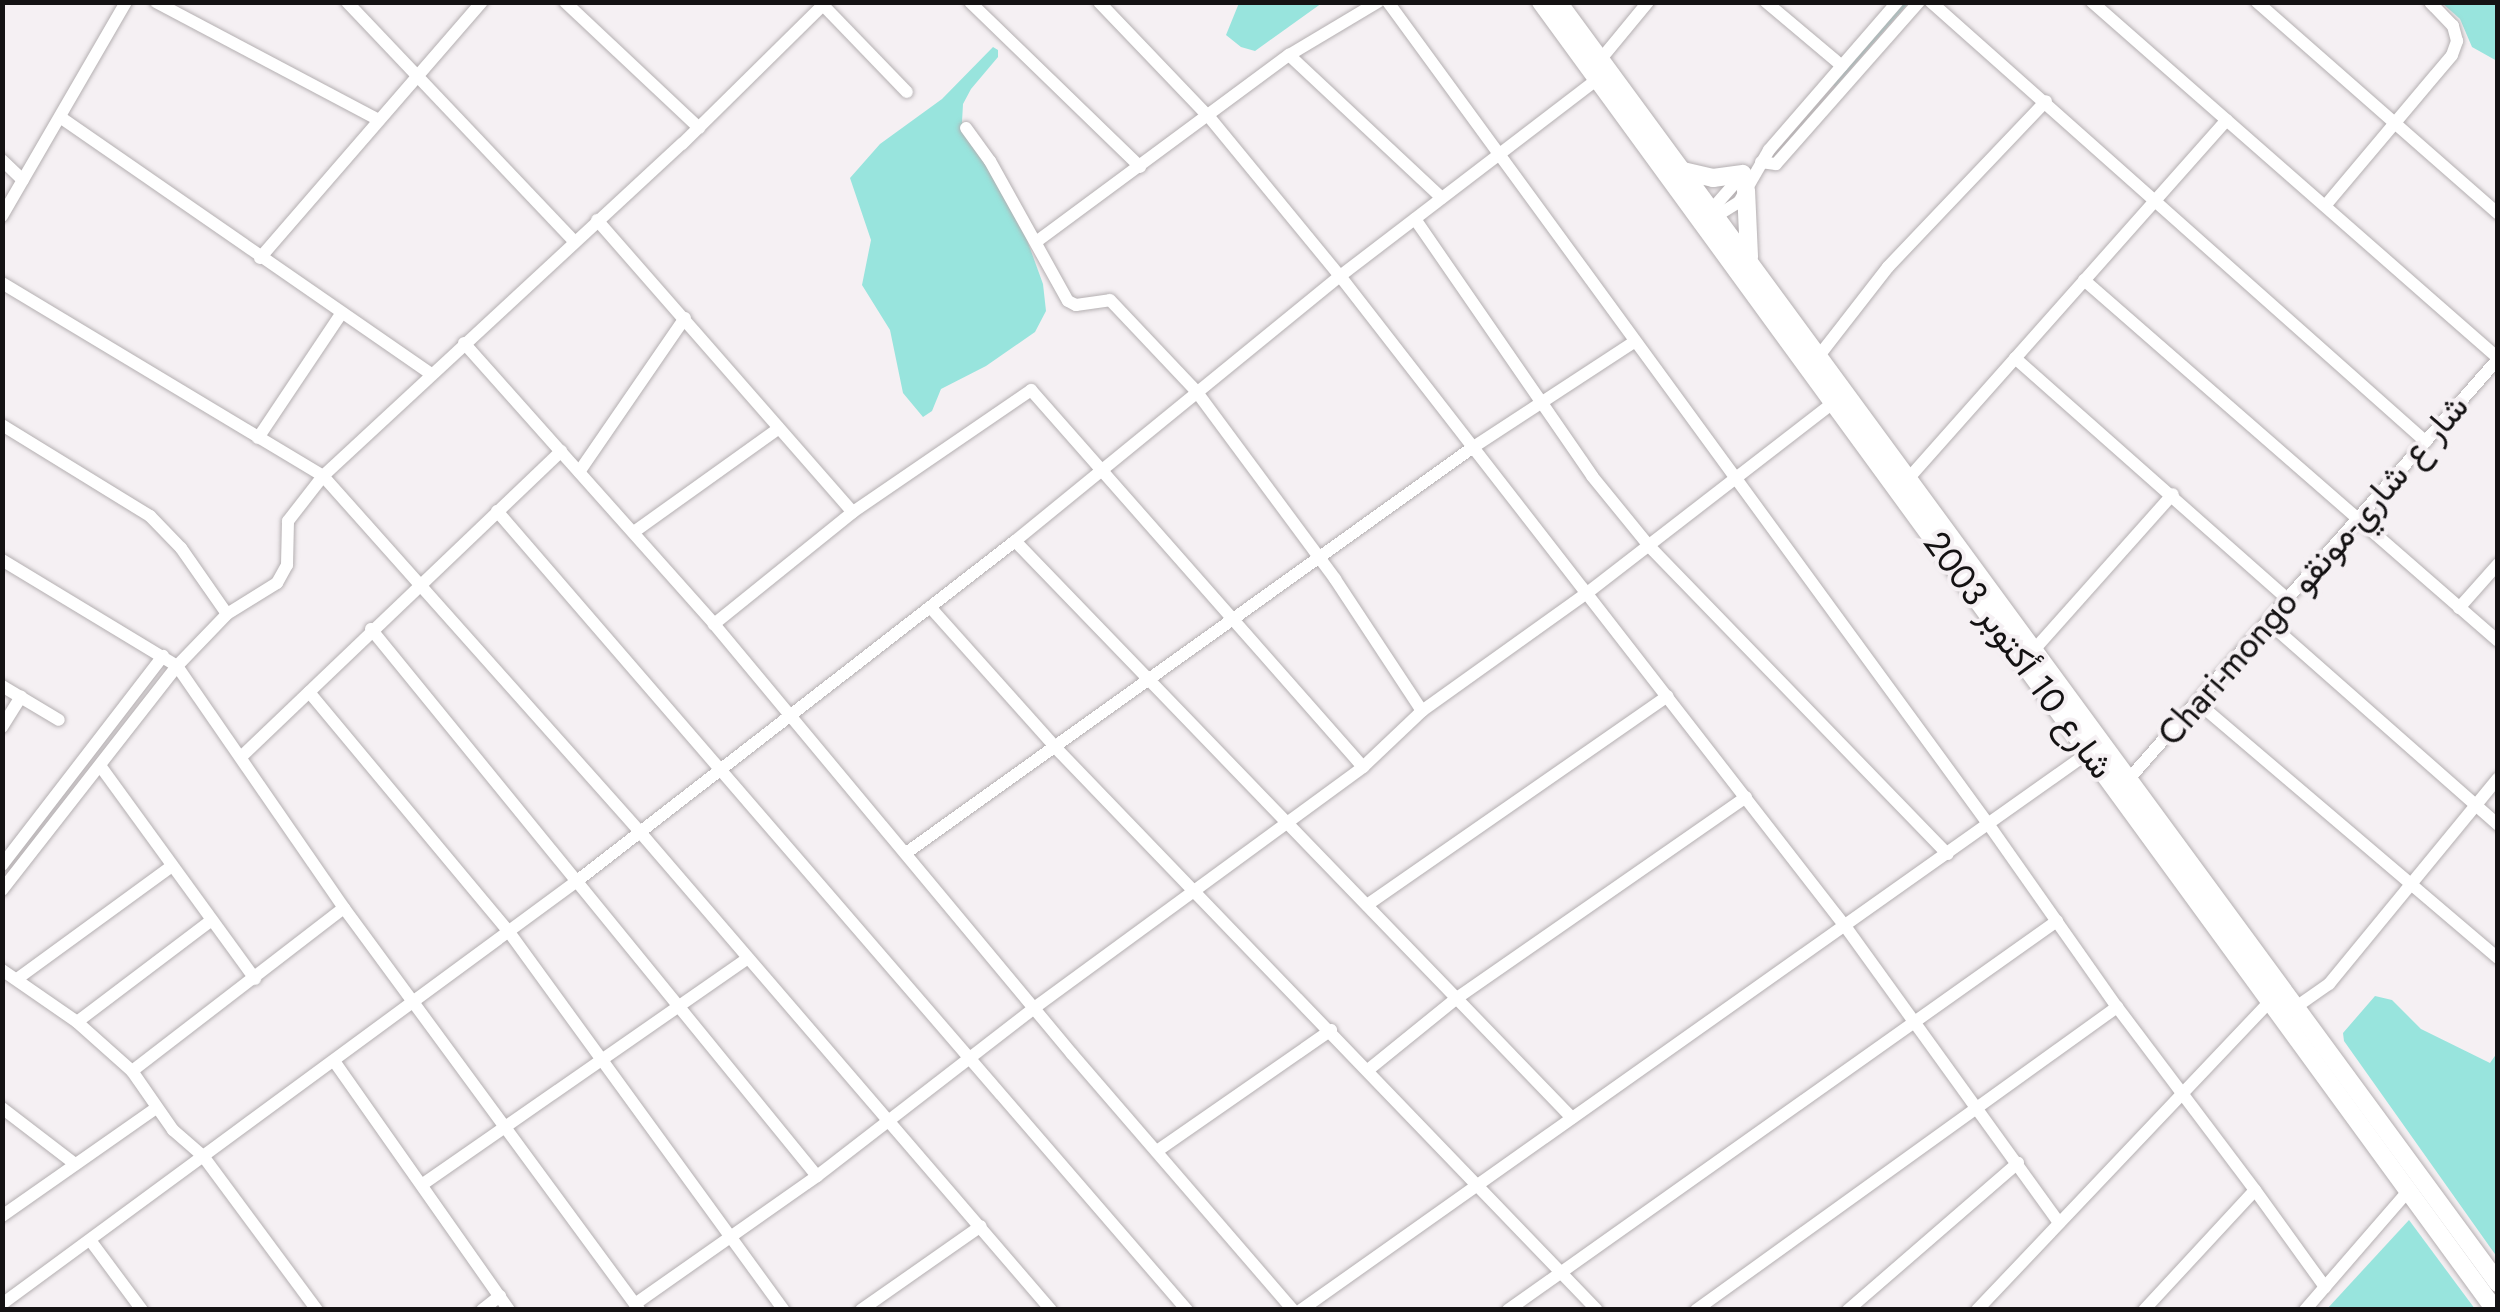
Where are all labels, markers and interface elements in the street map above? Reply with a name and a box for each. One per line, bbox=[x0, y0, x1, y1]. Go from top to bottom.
street label: Chari-mongo شار ع شاري-مونقو bbox=[2149, 386, 2477, 754]
street label: شارع 10 أكتوبر 2003 bbox=[1915, 523, 2123, 787]

